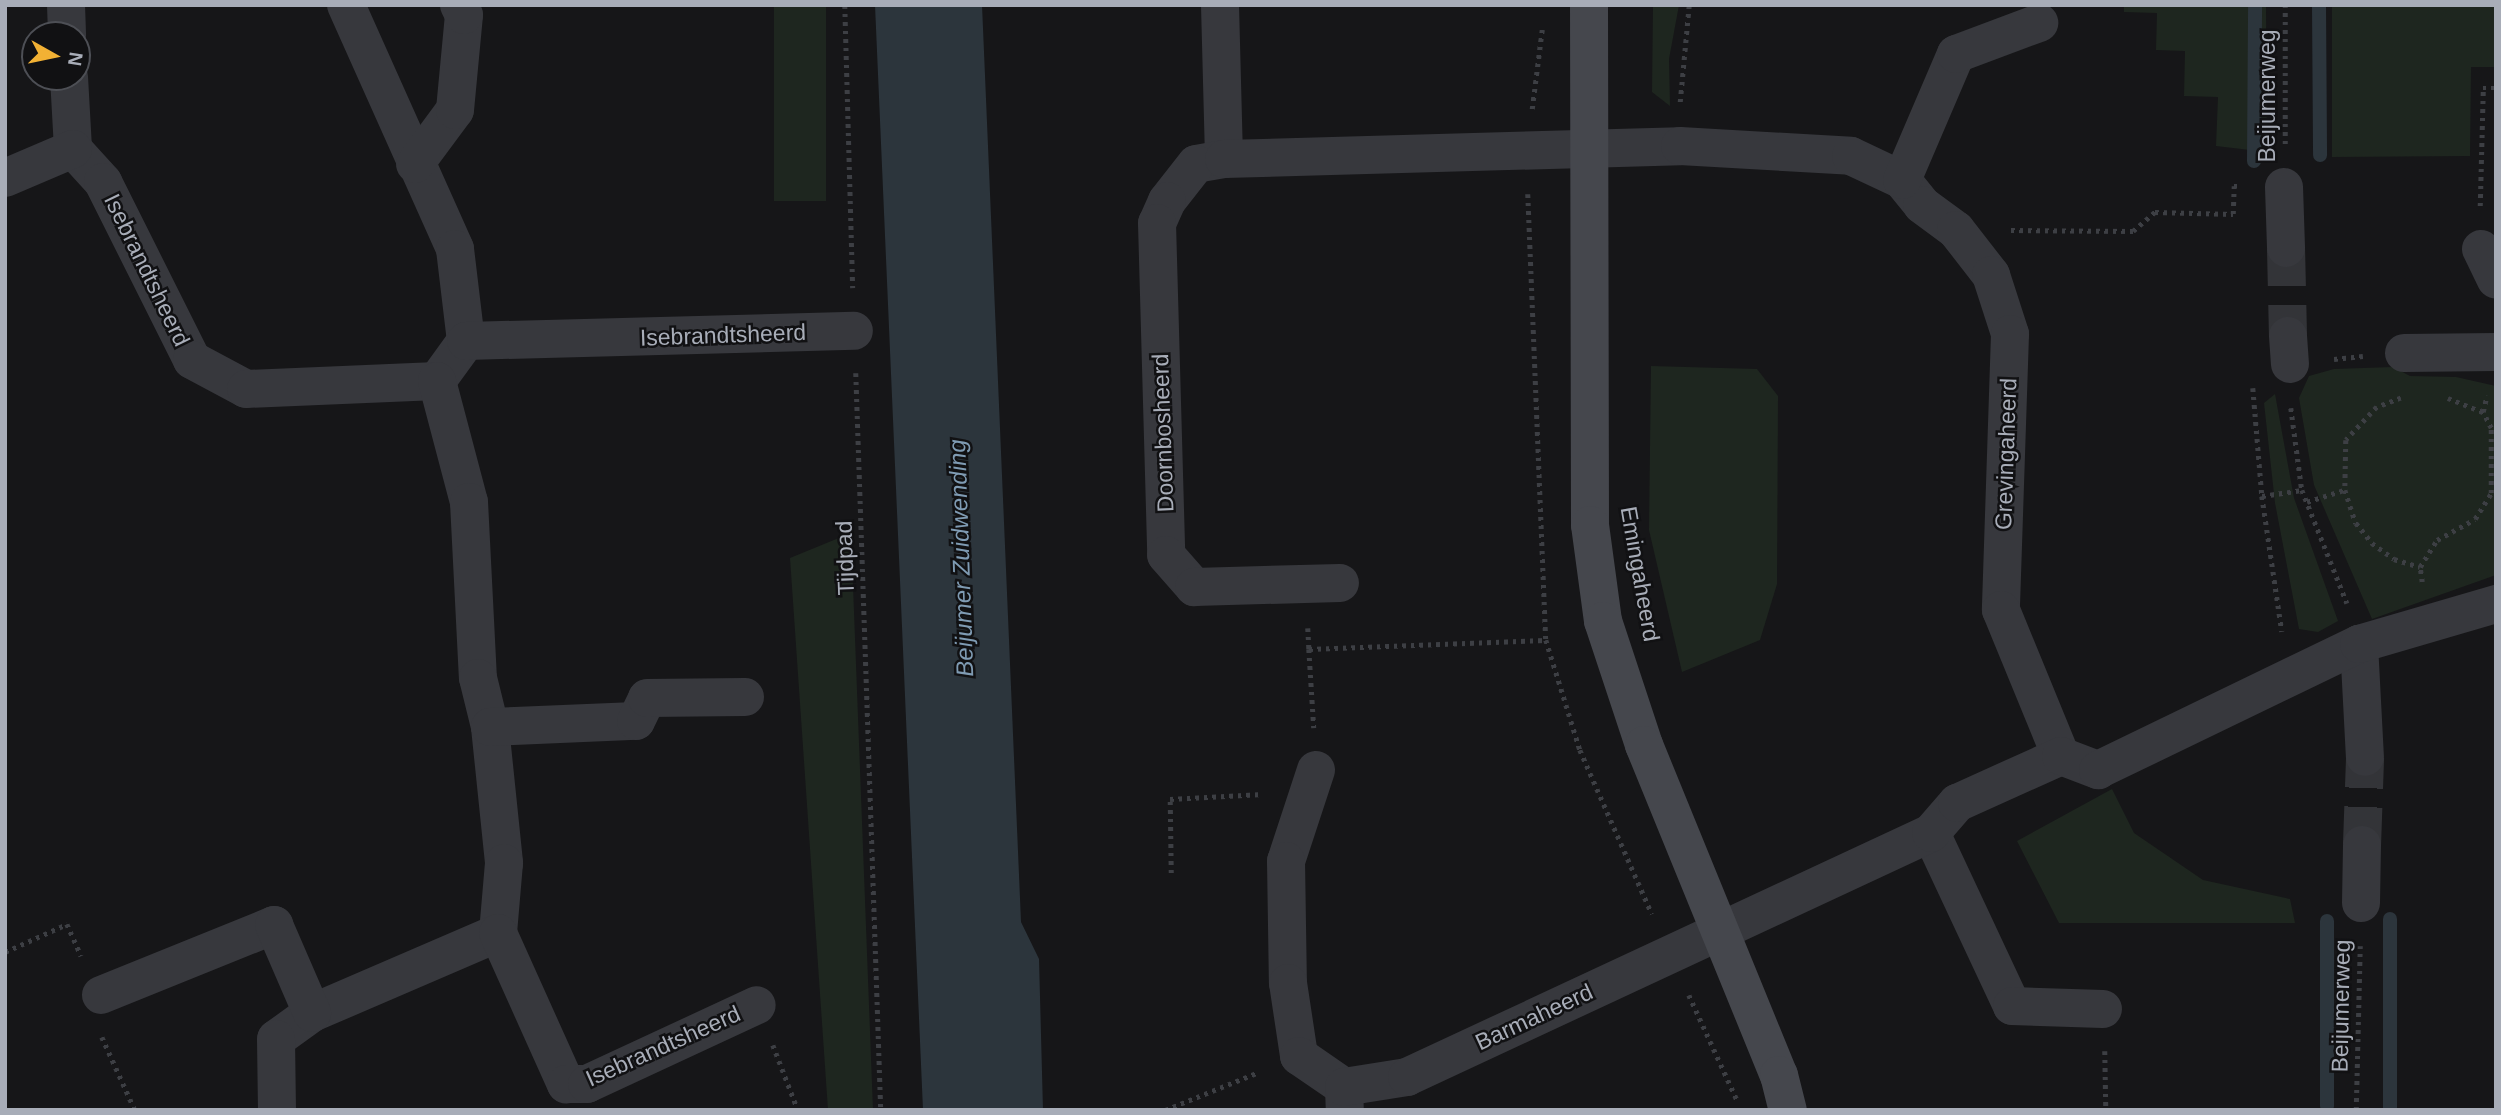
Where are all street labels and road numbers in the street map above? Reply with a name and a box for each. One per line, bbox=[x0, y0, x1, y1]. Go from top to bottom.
street label: Beijumerweg bbox=[2253, 30, 2281, 162]
street label: Isebrandtsheerd bbox=[98, 189, 196, 351]
street label: Isebrandtsheerd bbox=[639, 318, 807, 352]
street label: Doornbosheerd bbox=[1146, 353, 1180, 513]
street label: Grevingaheerd bbox=[1990, 377, 2022, 531]
street label: Emingaheerd bbox=[1615, 504, 1665, 644]
street label: Tijdpad bbox=[830, 520, 860, 596]
street label: Beijumerweg bbox=[2326, 939, 2356, 1073]
street label: Barmaheerd bbox=[1471, 978, 1597, 1056]
street label: Isebrandtsheerd bbox=[581, 1000, 745, 1092]

